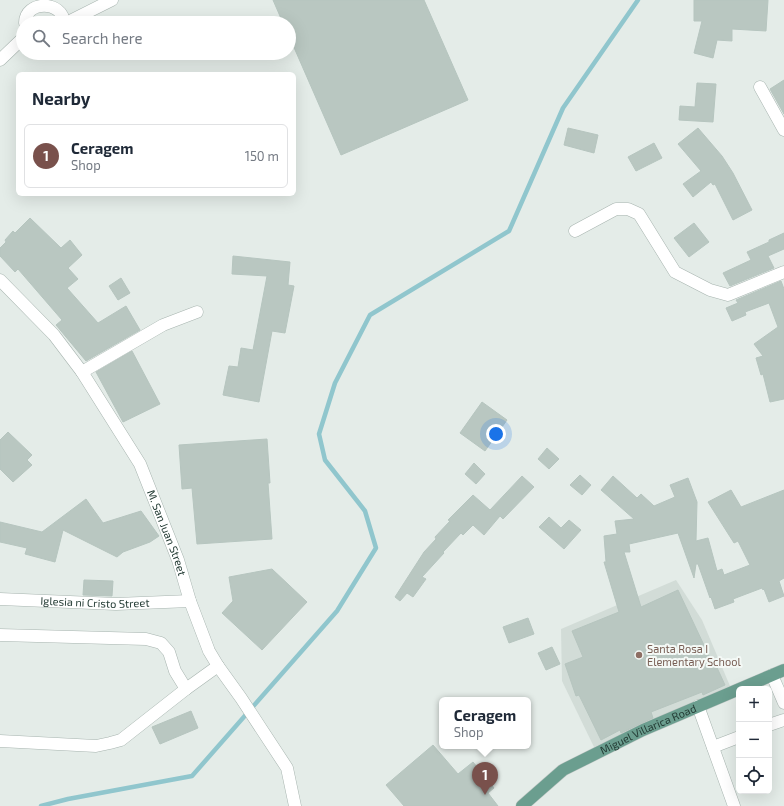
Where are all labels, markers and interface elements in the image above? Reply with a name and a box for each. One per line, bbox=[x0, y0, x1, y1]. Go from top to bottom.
search box bbox=[16, 16, 296, 60]
icon: search bbox=[30, 27, 52, 49]
text: Search here bbox=[62, 29, 143, 47]
text: Nearby bbox=[32, 88, 90, 108]
text: Ceragem bbox=[71, 139, 134, 157]
text: 1 bbox=[43, 148, 49, 164]
text: 150 m bbox=[245, 148, 279, 164]
text: Shop bbox=[71, 157, 101, 173]
your location bbox=[486, 424, 506, 444]
street label: M. San Juan Street bbox=[145, 488, 189, 577]
street label: Iglesia ni Cristo Street bbox=[40, 594, 150, 610]
place label: Santa Rosa I Elementary School bbox=[647, 642, 741, 668]
marker: Santa Rosa I Elementary School bbox=[634, 650, 644, 660]
map controls bbox=[736, 686, 772, 794]
button: + bbox=[736, 686, 772, 722]
popup bbox=[439, 697, 531, 749]
street label: Miguel Villarica Road bbox=[598, 701, 698, 756]
text: Ceragem bbox=[454, 706, 516, 724]
button: − bbox=[736, 722, 772, 758]
text: Shop bbox=[454, 724, 484, 740]
button: locate bbox=[736, 758, 772, 794]
pin: 1 bbox=[472, 762, 498, 795]

